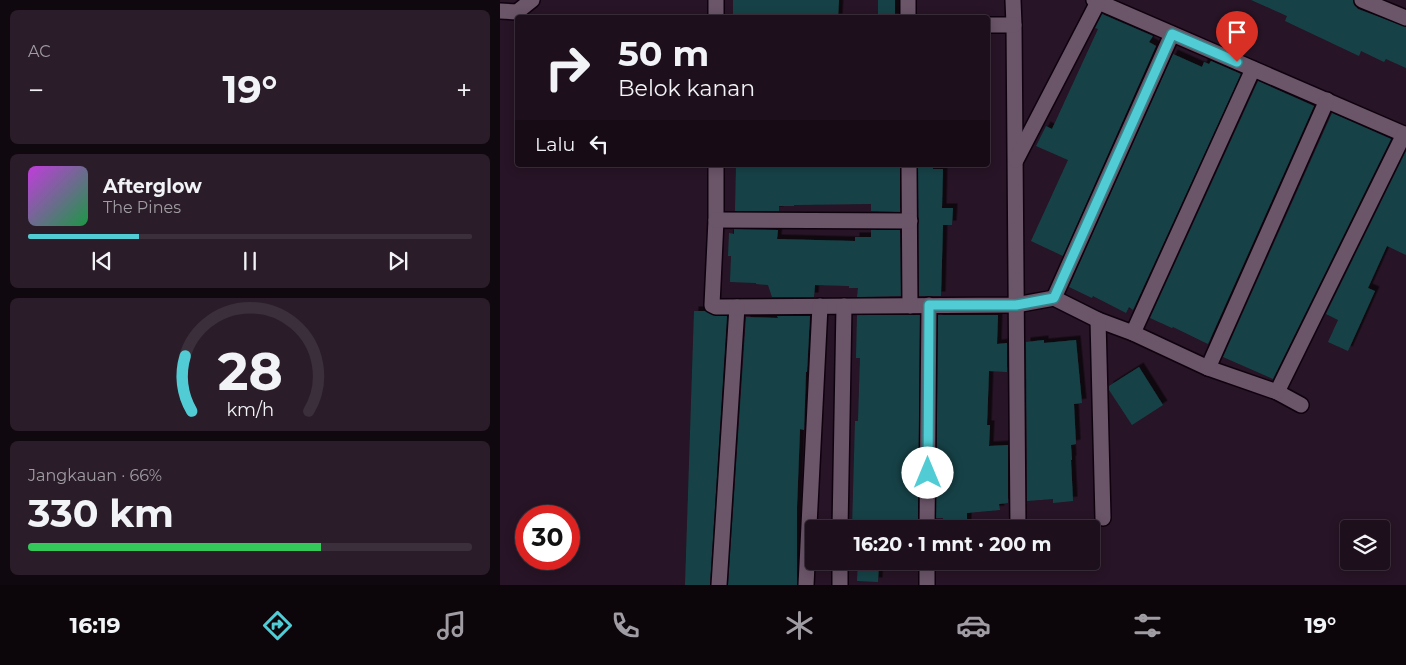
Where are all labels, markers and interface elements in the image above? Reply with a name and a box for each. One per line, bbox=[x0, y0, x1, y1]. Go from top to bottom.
pin bbox=[1216, 11, 1258, 62]
icon: arrive bbox=[1223, 18, 1251, 46]
text: 50 m bbox=[618, 32, 709, 75]
icon: right bbox=[535, 35, 600, 100]
text: AC bbox=[28, 42, 51, 61]
text: 19° bbox=[223, 66, 278, 113]
text: − bbox=[28, 73, 44, 107]
text: + bbox=[456, 73, 472, 107]
text: Belok kanan bbox=[618, 75, 755, 102]
icon: left bbox=[585, 130, 613, 158]
text: Lalu bbox=[535, 133, 575, 156]
text: Afterglow bbox=[103, 175, 202, 198]
text: The Pines bbox=[103, 198, 181, 217]
icon: previous bbox=[88, 247, 116, 275]
icon: pause bbox=[236, 247, 264, 275]
icon: next bbox=[384, 247, 412, 275]
text: 28 bbox=[217, 340, 283, 403]
text: km/h bbox=[226, 399, 274, 420]
position arrow bbox=[901, 446, 953, 498]
text: Jangkauan · 66% bbox=[28, 466, 162, 485]
text: 330 km bbox=[28, 490, 174, 537]
speed limit sign: 30 bbox=[515, 505, 580, 570]
map controls bbox=[1340, 520, 1390, 570]
button: layers bbox=[1340, 520, 1390, 570]
text: 16:20 · 1 mnt · 200 m bbox=[853, 533, 1052, 556]
icon: directions bbox=[260, 608, 295, 643]
icon: music bbox=[434, 608, 469, 643]
icon: phone bbox=[608, 608, 643, 643]
icon: climate bbox=[782, 608, 817, 643]
icon: car bbox=[956, 608, 991, 643]
icon: filters bbox=[1130, 608, 1165, 643]
text: 16:19 bbox=[70, 612, 121, 639]
text: 19° bbox=[1304, 612, 1336, 639]

